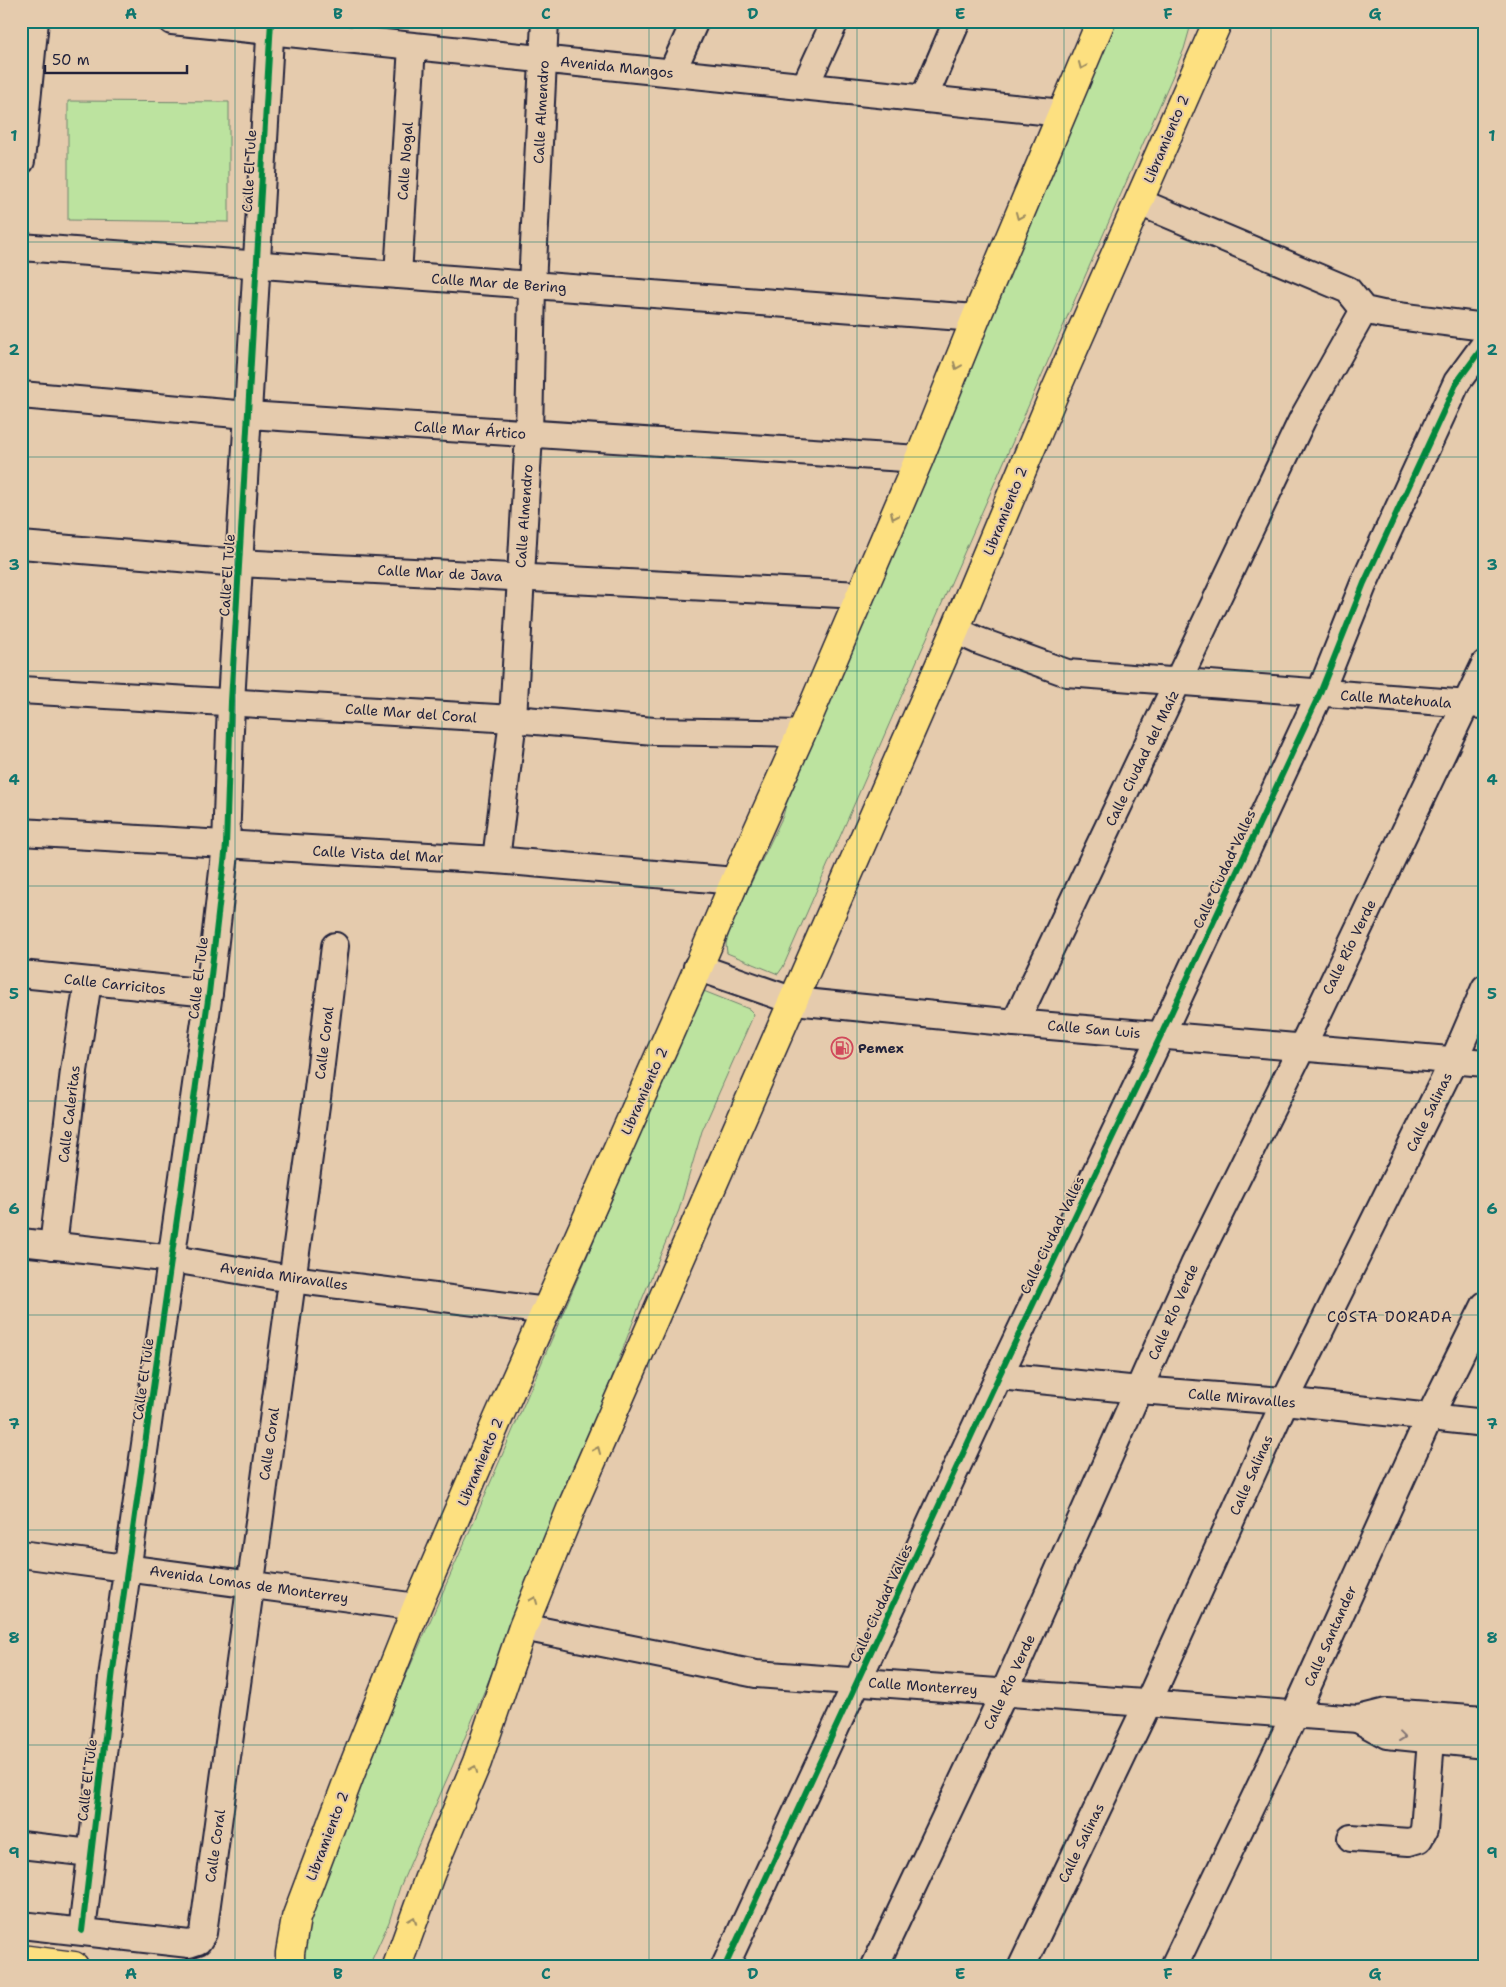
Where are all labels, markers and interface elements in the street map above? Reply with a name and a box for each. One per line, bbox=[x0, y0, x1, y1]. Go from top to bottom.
text: A bbox=[125, 3, 137, 24]
text: B bbox=[333, 3, 343, 24]
text: C bbox=[541, 3, 551, 24]
text: D bbox=[747, 3, 759, 24]
text: E bbox=[955, 3, 965, 24]
text: F bbox=[1163, 3, 1173, 24]
text: G bbox=[1369, 3, 1382, 24]
scale bar bbox=[45, 42, 188, 74]
text: 50 m bbox=[52, 50, 90, 70]
street label: Avenida Mangos bbox=[559, 52, 675, 82]
street label: Calle Almendro bbox=[529, 60, 553, 164]
one-way arrow bbox=[1077, 61, 1088, 70]
street label: Libramiento 2 bbox=[1139, 92, 1193, 186]
street label: Calle Nogal bbox=[393, 120, 417, 201]
text: 1 bbox=[10, 125, 18, 146]
text: 1 bbox=[1488, 125, 1496, 146]
street label: Calle El Tule bbox=[238, 129, 260, 213]
one-way arrow bbox=[1014, 211, 1025, 220]
street label: Calle Mar de Bering bbox=[431, 269, 567, 297]
text: 2 bbox=[8, 339, 20, 360]
text: 2 bbox=[1486, 339, 1498, 360]
one-way arrow bbox=[952, 361, 963, 370]
street label: Calle Mar Ártico bbox=[413, 417, 527, 443]
street label: Calle Almendro bbox=[511, 464, 537, 568]
street label: Libramiento 2 bbox=[979, 464, 1031, 558]
one-way arrow bbox=[890, 511, 901, 520]
street label: Calle El Tule bbox=[215, 533, 239, 617]
text: 3 bbox=[8, 554, 20, 575]
text: 3 bbox=[1486, 554, 1498, 575]
street label: Calle Mar de Java bbox=[377, 561, 503, 585]
street label: Calle Matehuala bbox=[1340, 686, 1453, 712]
street label: Calle Ciudad del Maíz bbox=[1101, 687, 1183, 829]
street label: Calle Mar del Coral bbox=[344, 699, 478, 727]
text: 4 bbox=[8, 769, 20, 790]
text: 4 bbox=[1486, 769, 1498, 790]
street label: Calle Ciudad Valles bbox=[1189, 807, 1260, 931]
street label: Calle Vista del Mar bbox=[312, 842, 444, 866]
street label: Calle Río Verde bbox=[1318, 897, 1380, 997]
street label: Calle El Tule bbox=[184, 936, 212, 1020]
street label: Calle Carricitos bbox=[63, 970, 167, 998]
text: 5 bbox=[9, 983, 19, 1004]
text: 5 bbox=[1487, 983, 1497, 1004]
street label: Calle Coral bbox=[311, 1005, 337, 1080]
street label: Calle San Luis bbox=[1047, 1016, 1141, 1042]
fuel station icon: Pemex bbox=[830, 1036, 854, 1060]
place label: Pemex bbox=[858, 1039, 904, 1057]
street label: Libramiento 2 bbox=[617, 1044, 671, 1138]
street label: Calle Caleritas bbox=[54, 1064, 84, 1164]
street label: Calle Salinas bbox=[1402, 1069, 1456, 1155]
street label: Calle Ciudad Valles bbox=[1016, 1173, 1088, 1297]
text: 6 bbox=[8, 1198, 20, 1219]
text: 6 bbox=[1486, 1198, 1498, 1219]
street label: Avenida Miravalles bbox=[219, 1258, 349, 1294]
street label: Calle Río Verde bbox=[1144, 1261, 1202, 1363]
district label: COSTA DORADA bbox=[1327, 1307, 1453, 1327]
street label: Calle El Tule bbox=[128, 1337, 158, 1421]
street label: Calle Miravalles bbox=[1187, 1384, 1297, 1412]
street label: Calle Coral bbox=[255, 1406, 283, 1482]
text: 7 bbox=[8, 1413, 20, 1434]
text: 7 bbox=[1486, 1413, 1498, 1434]
street label: Libramiento 2 bbox=[453, 1415, 507, 1509]
street label: Calle Salinas bbox=[1225, 1432, 1277, 1518]
one-way arrow bbox=[590, 1446, 601, 1455]
street label: Calle Ciudad Valles bbox=[846, 1541, 917, 1665]
street label: Avenida Lomas de Monterrey bbox=[148, 1561, 350, 1607]
street label: Calle Santander bbox=[1300, 1582, 1360, 1689]
one-way arrow bbox=[528, 1596, 538, 1605]
text: 8 bbox=[8, 1627, 20, 1648]
text: 8 bbox=[1486, 1627, 1498, 1648]
street label: Calle Río Verde bbox=[979, 1631, 1039, 1733]
street label: Calle Monterrey bbox=[868, 1673, 978, 1699]
one-way arrow bbox=[1399, 1731, 1407, 1742]
street label: Calle El Tule bbox=[73, 1738, 101, 1822]
one-way arrow bbox=[467, 1765, 478, 1774]
street label: Libramiento 2 bbox=[302, 1789, 352, 1883]
street label: Calle Salinas bbox=[1054, 1800, 1108, 1886]
street label: Calle Coral bbox=[201, 1808, 229, 1884]
text: 9 bbox=[8, 1842, 20, 1863]
text: 9 bbox=[1486, 1842, 1498, 1863]
one-way arrow bbox=[407, 1916, 417, 1925]
text: A bbox=[125, 1963, 137, 1984]
text: B bbox=[333, 1963, 343, 1984]
text: C bbox=[541, 1963, 551, 1984]
text: D bbox=[747, 1963, 759, 1984]
text: E bbox=[955, 1963, 965, 1984]
text: F bbox=[1163, 1963, 1173, 1984]
text: G bbox=[1369, 1963, 1382, 1984]

